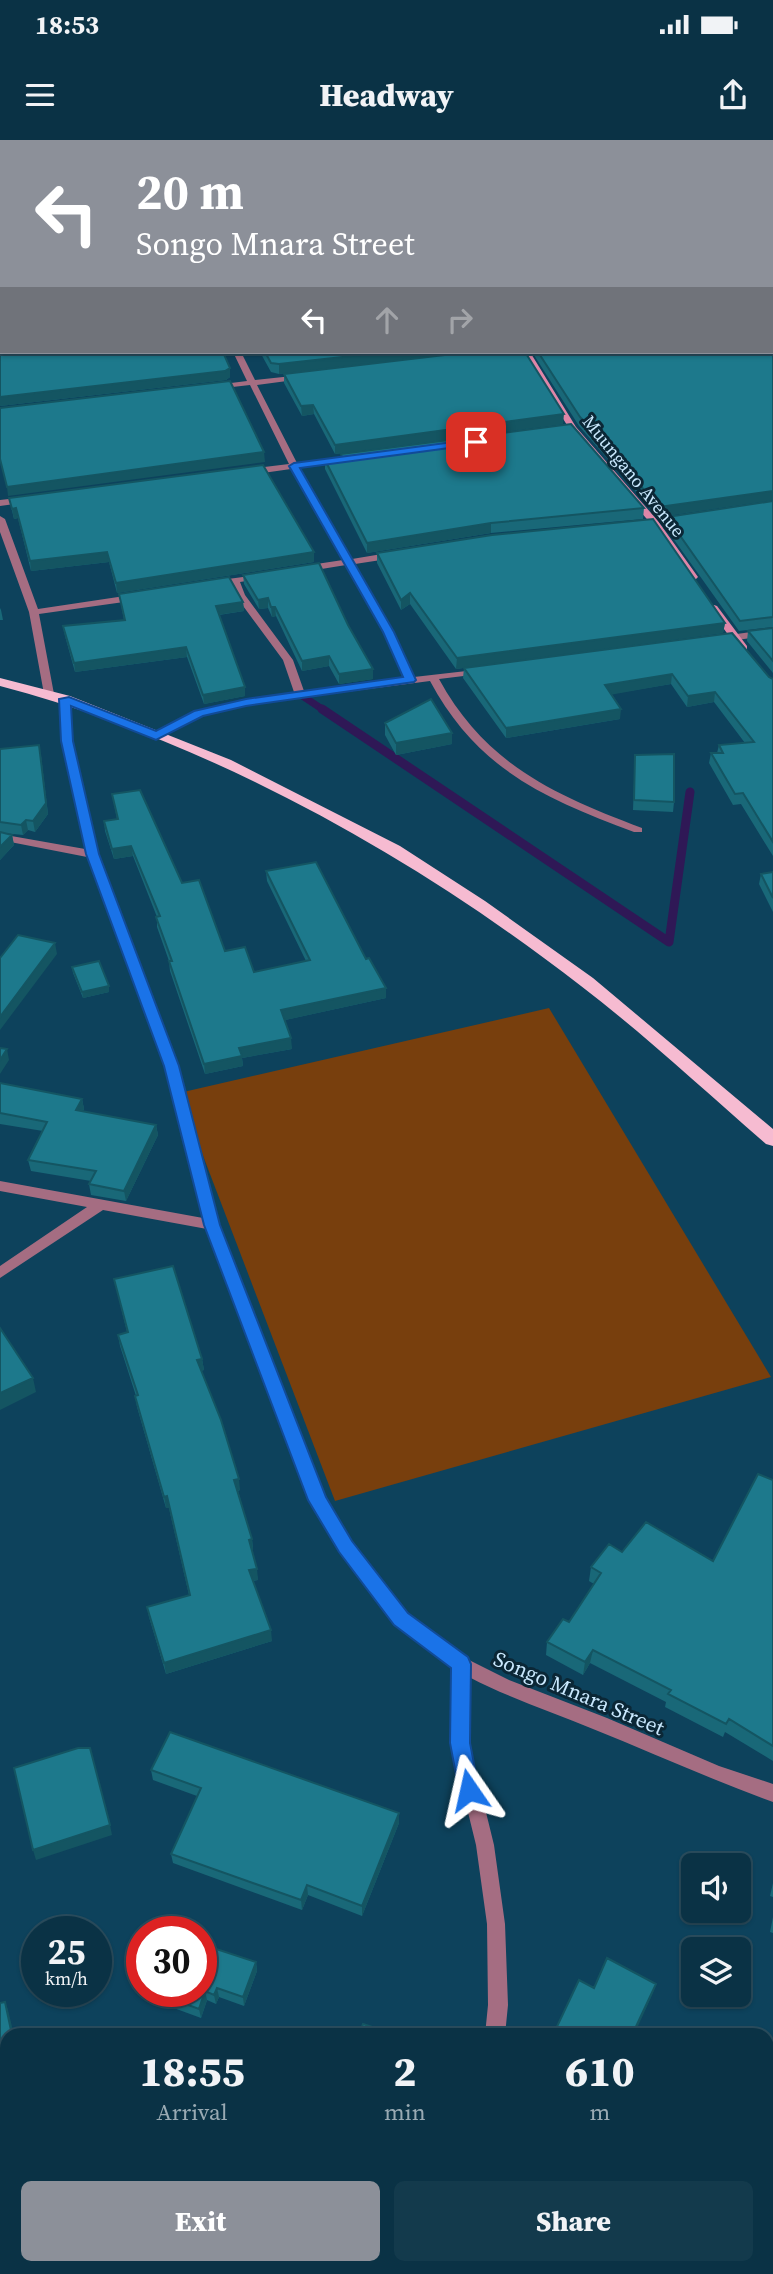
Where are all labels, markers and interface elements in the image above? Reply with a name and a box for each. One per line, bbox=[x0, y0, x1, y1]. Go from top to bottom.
text: 18:53 bbox=[35, 7, 99, 43]
text: Headway bbox=[319, 73, 454, 117]
icon: menu bbox=[21, 76, 59, 114]
icon: share bbox=[714, 76, 752, 114]
text: 20 m bbox=[136, 158, 244, 225]
icon: left bbox=[21, 168, 112, 259]
text: Songo Mnara Street bbox=[136, 222, 415, 266]
icon: left bbox=[295, 301, 333, 339]
icon: ahead bbox=[368, 301, 406, 339]
icon: right bbox=[441, 301, 479, 339]
street label: Muungano Avenue bbox=[577, 410, 691, 542]
pin bbox=[446, 412, 506, 472]
icon: arrive bbox=[457, 423, 495, 461]
street label: Songo Mnara Street bbox=[489, 1644, 669, 1742]
position arrow bbox=[432, 1753, 506, 1827]
map controls bbox=[681, 1853, 751, 2007]
button: sound bbox=[681, 1853, 751, 1923]
speed limit sign: 30 bbox=[126, 1916, 217, 2007]
text: 25 bbox=[48, 1928, 85, 1976]
button: layers bbox=[681, 1937, 751, 2007]
text: km/h bbox=[45, 1966, 88, 1991]
text: 18:55 bbox=[139, 2042, 245, 2100]
text: 2 bbox=[393, 2042, 416, 2100]
text: 610 bbox=[565, 2042, 635, 2100]
text: Arrival bbox=[157, 2096, 228, 2128]
text: min bbox=[384, 2096, 426, 2128]
text: m bbox=[589, 2096, 610, 2128]
button: Exit bbox=[21, 2181, 380, 2261]
button: Share bbox=[394, 2181, 753, 2261]

